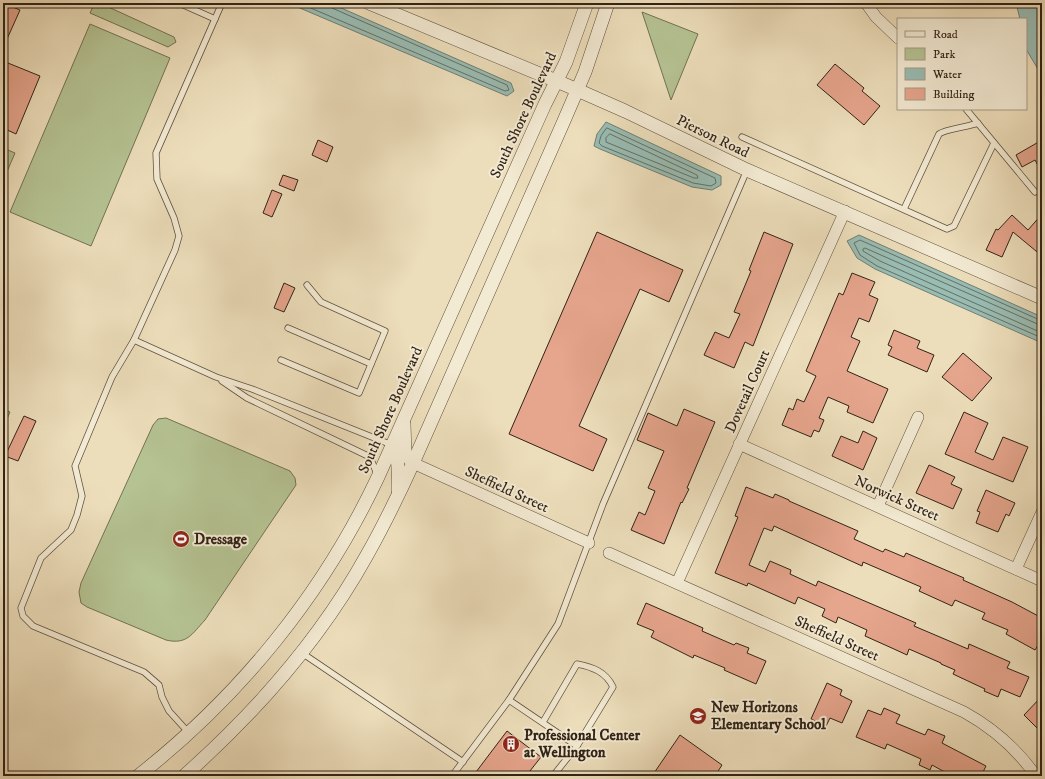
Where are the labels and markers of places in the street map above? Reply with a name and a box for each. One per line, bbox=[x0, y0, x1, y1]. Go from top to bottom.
sports icon: Dressage bbox=[171, 529, 191, 549]
place label: Dressage bbox=[194, 530, 248, 549]
place label: New Horizons Elementary School bbox=[711, 698, 826, 734]
school or university icon: New Horizons Elementary School bbox=[688, 706, 708, 726]
place label: Professional Center at Wellington bbox=[524, 726, 641, 762]
building icon: Professional Center at Wellington bbox=[501, 734, 521, 754]

